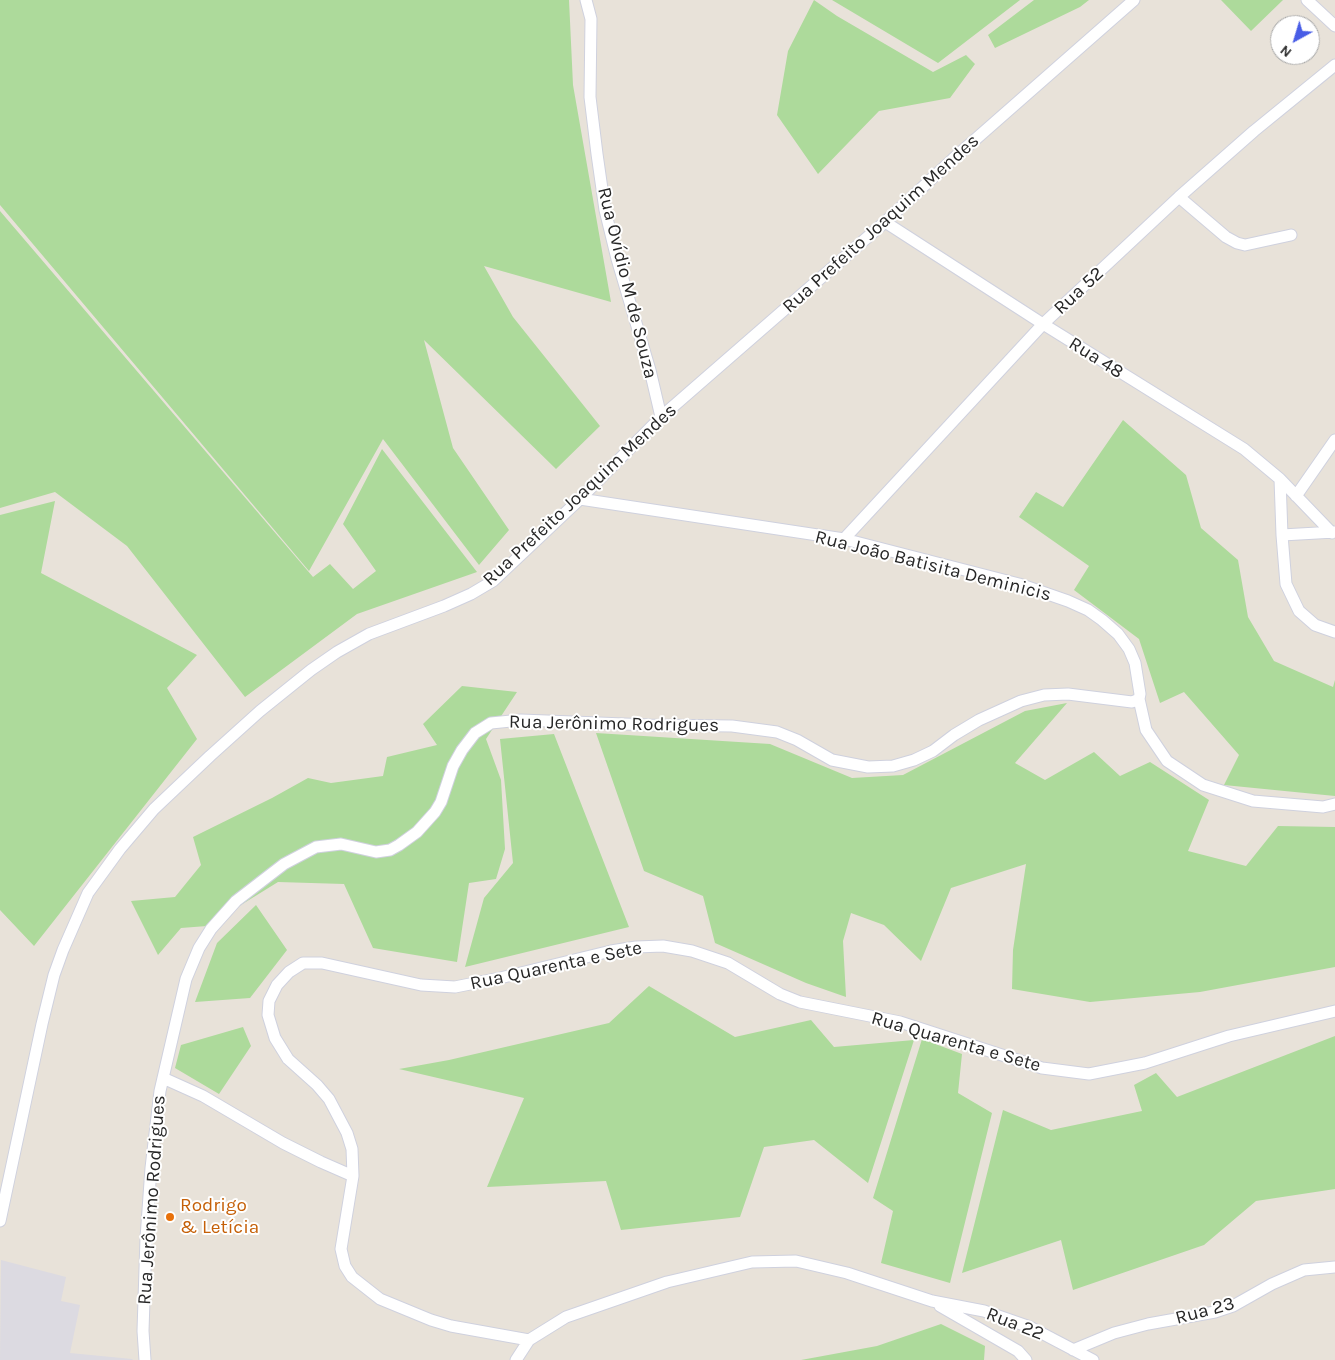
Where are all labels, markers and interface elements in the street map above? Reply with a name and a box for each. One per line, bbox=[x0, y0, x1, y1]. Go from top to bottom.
north arrow bbox=[1270, 15, 1320, 65]
text: N bbox=[1277, 42, 1295, 61]
street label: Rua Prefeito Joaquim Mendes bbox=[778, 130, 984, 318]
street label: Rua Ovídio M de Souza bbox=[592, 185, 662, 381]
street label: Rua 52 bbox=[1049, 262, 1109, 320]
street label: Rua 48 bbox=[1064, 332, 1128, 384]
street label: Rua Prefeito Joaquim Mendes bbox=[478, 399, 682, 591]
street label: Rua João Batisita Deminicis bbox=[813, 526, 1053, 606]
street label: Rua Jerônimo Rodrigues bbox=[509, 711, 719, 737]
street label: Rua Quarenta e Sete bbox=[468, 937, 644, 995]
street label: Rua Quarenta e Sete bbox=[869, 1007, 1043, 1077]
street label: Rua Jerônimo Rodrigues bbox=[133, 1094, 171, 1306]
place label: Rodrigo & Letícia bbox=[180, 1195, 259, 1239]
marker: Rodrigo & Letícia bbox=[164, 1211, 176, 1223]
street label: Rua 23 bbox=[1173, 1292, 1237, 1330]
street label: Rua 22 bbox=[983, 1303, 1047, 1345]

